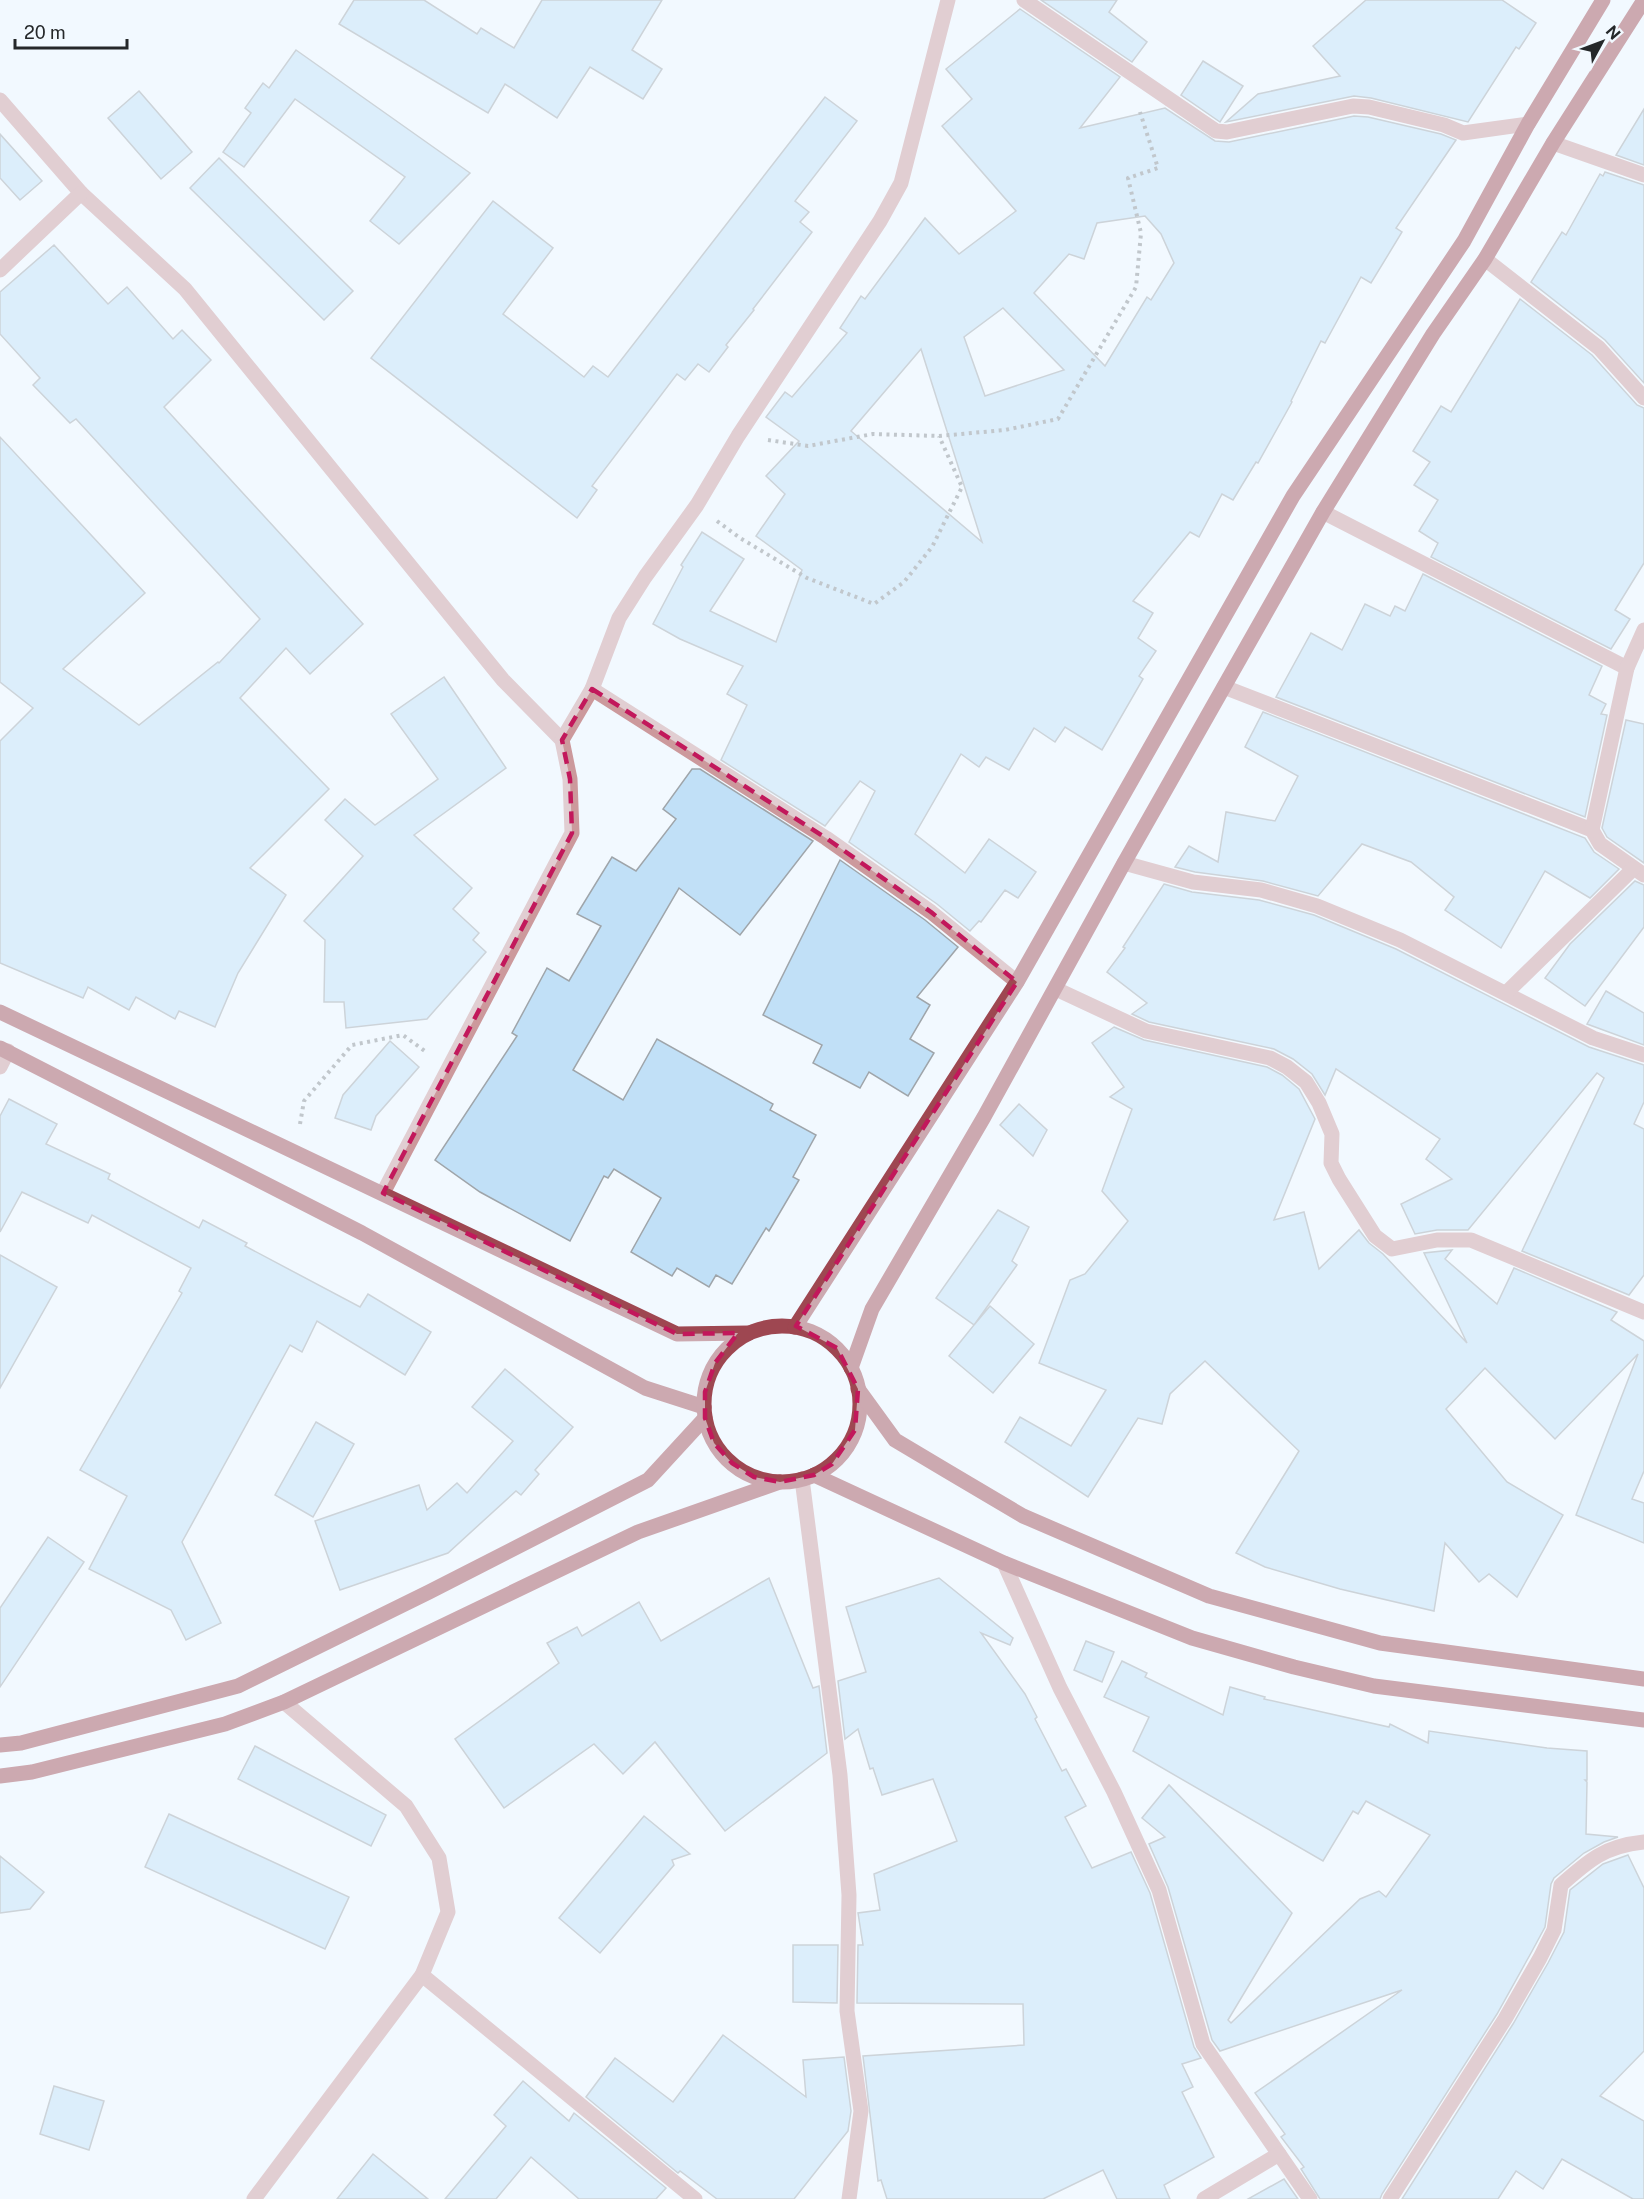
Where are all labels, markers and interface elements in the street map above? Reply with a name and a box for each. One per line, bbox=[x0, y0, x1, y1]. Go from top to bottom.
scale bar bbox=[15, 12, 128, 50]
north arrow bbox=[1572, 12, 1632, 72]
text: 20 m bbox=[24, 22, 66, 43]
text: N bbox=[1602, 22, 1624, 43]

